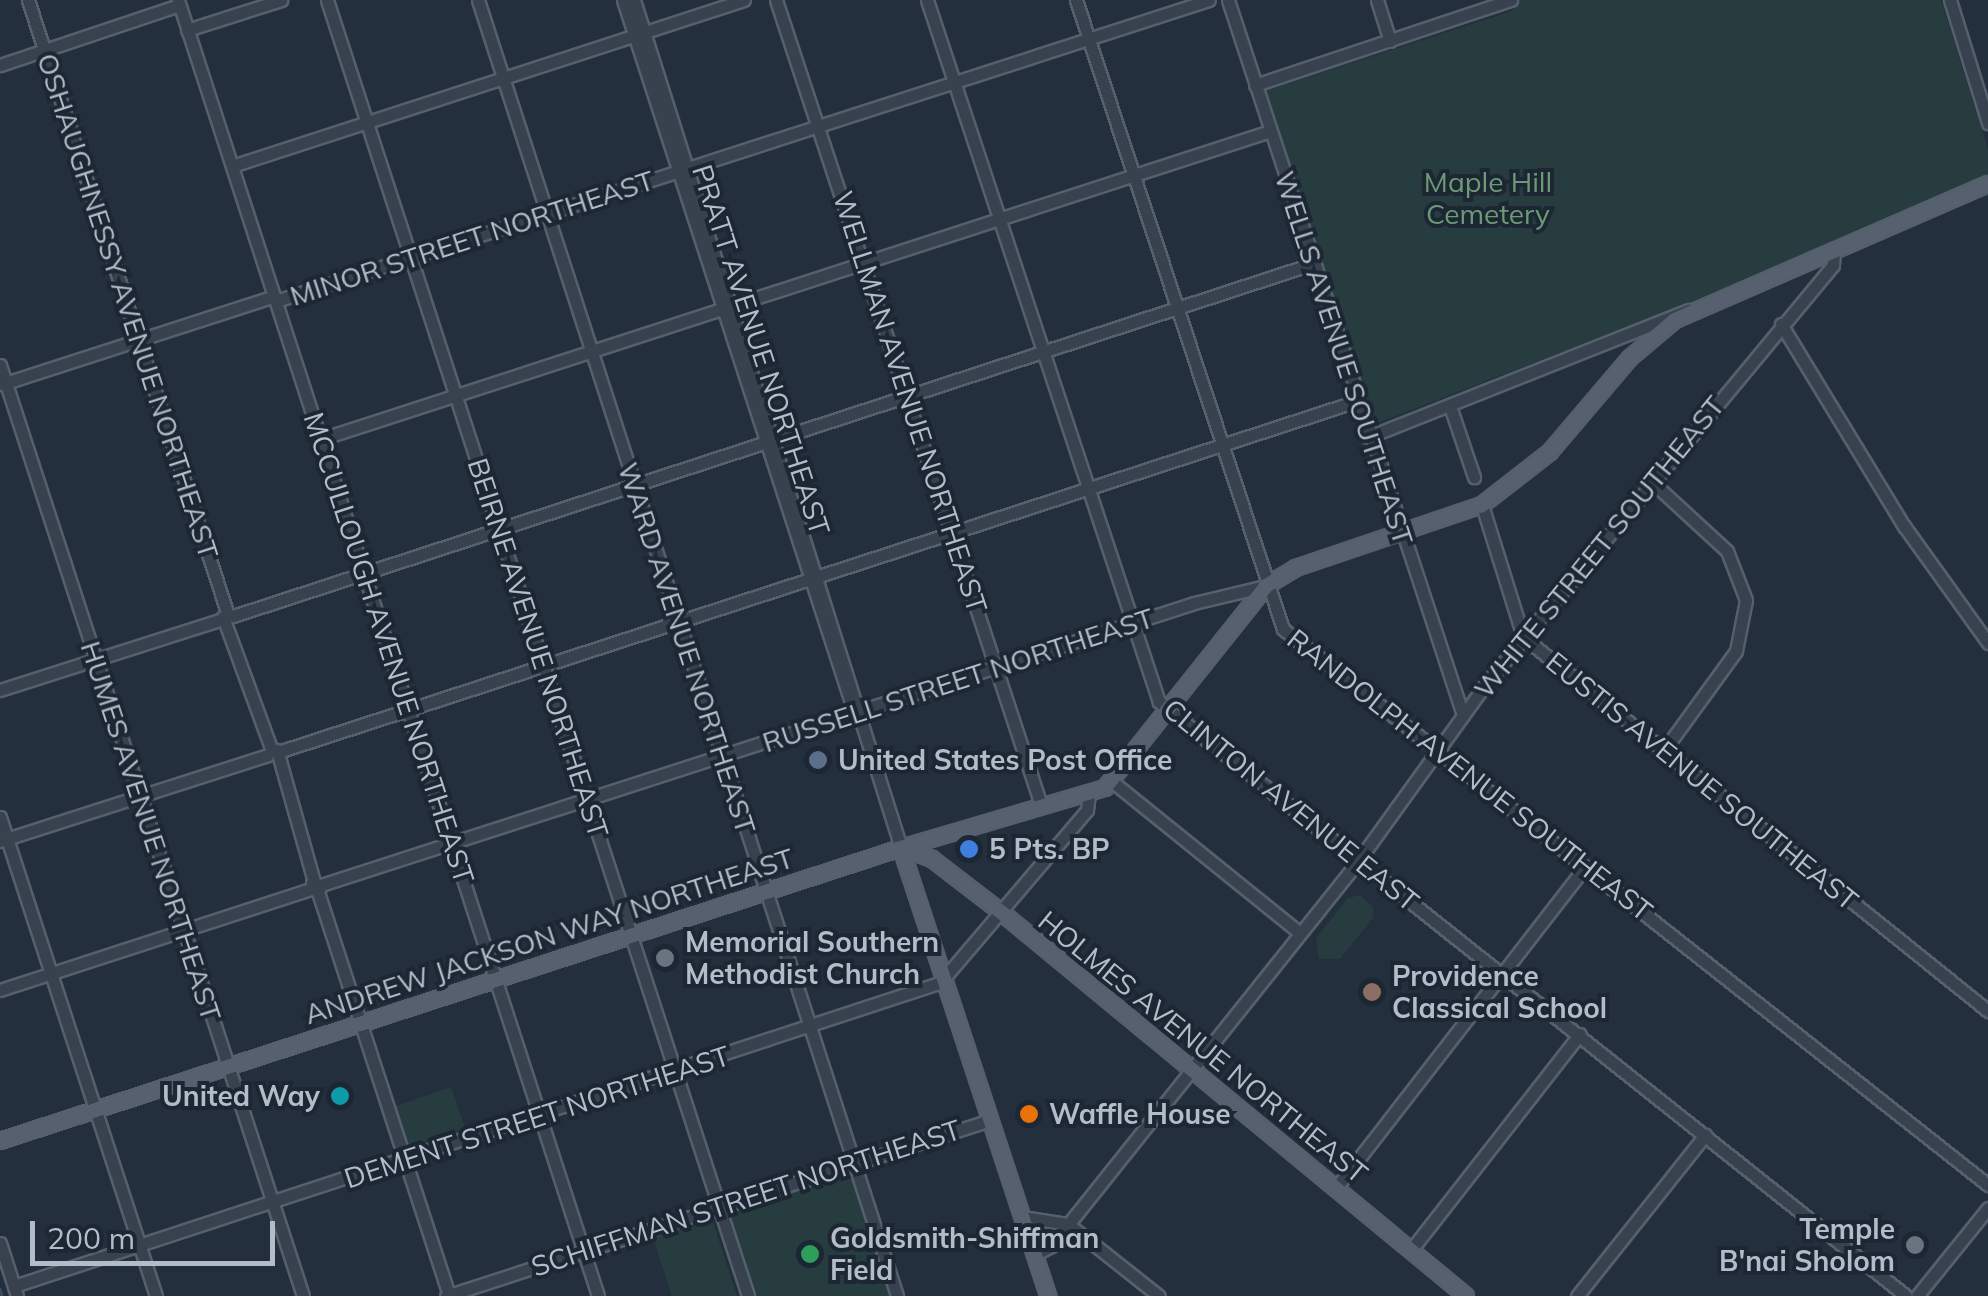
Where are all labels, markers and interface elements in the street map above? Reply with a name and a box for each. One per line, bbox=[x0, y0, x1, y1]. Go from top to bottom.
street label: OSHAUGHNESSY AVENUE NORTHEAST bbox=[30, 49, 226, 563]
street label: PRATT AVENUE NORTHEAST bbox=[685, 161, 837, 539]
street label: MINOR STREET NORTHEAST bbox=[286, 163, 658, 313]
park label: Maple Hill Cemetery bbox=[1424, 165, 1552, 231]
street label: WELLS AVENUE SOUTHEAST bbox=[1268, 167, 1420, 549]
street label: WELLMAN AVENUE NORTHEAST bbox=[826, 187, 994, 617]
street label: WHITE STREET SOUTHEAST bbox=[1467, 389, 1731, 705]
street label: MCCULLOUGH AVENUE NORTHEAST bbox=[297, 408, 481, 888]
street label: BEIRNE AVENUE NORTHEAST bbox=[461, 454, 615, 842]
street label: WARD AVENUE NORTHEAST bbox=[611, 458, 763, 838]
street label: RUSSELL STREET NORTHEAST bbox=[758, 601, 1158, 759]
street label: RANDOLPH AVENUE SOUTHEAST bbox=[1281, 622, 1659, 928]
street label: HUMES AVENUE NORTHEAST bbox=[74, 637, 228, 1025]
street label: EUSTIS AVENUE SOUTHEAST bbox=[1539, 645, 1865, 917]
street label: CLINTON AVENUE EAST bbox=[1157, 692, 1425, 918]
place label: United States Post Office bbox=[838, 743, 1172, 777]
marker: United States Post Office bbox=[807, 749, 829, 771]
place label: 5 Pts. BP bbox=[989, 832, 1110, 866]
marker: 5 Pts. BP bbox=[958, 838, 980, 860]
street label: ANDREW JACKSON WAY NORTHEAST bbox=[300, 841, 798, 1031]
street label: HOLMES AVENUE NORTHEAST bbox=[1032, 904, 1374, 1190]
place label: Memorial Southern Methodist Church bbox=[685, 925, 939, 991]
marker: Memorial Southern Methodist Church bbox=[654, 947, 676, 969]
place label: Providence Classical School bbox=[1392, 959, 1607, 1025]
marker: Providence Classical School bbox=[1361, 981, 1383, 1003]
street label: DEMENT STREET NORTHEAST bbox=[340, 1039, 734, 1195]
place label: United Way bbox=[162, 1079, 320, 1113]
marker: United Way bbox=[329, 1085, 351, 1107]
place label: Waffle House bbox=[1049, 1097, 1231, 1131]
marker: Waffle House bbox=[1018, 1103, 1040, 1125]
street label: SCHIFFMAN STREET NORTHEAST bbox=[527, 1113, 965, 1283]
scale bar bbox=[35, 1201, 280, 1263]
place label: Temple B'nai Sholom bbox=[1719, 1212, 1895, 1278]
text: 200 m bbox=[47, 1219, 135, 1257]
place label: Goldsmith-Shiffman Field bbox=[830, 1221, 1099, 1287]
marker: Temple B'nai Sholom bbox=[1904, 1234, 1926, 1256]
marker: Goldsmith-Shiffman Field bbox=[799, 1243, 821, 1265]

